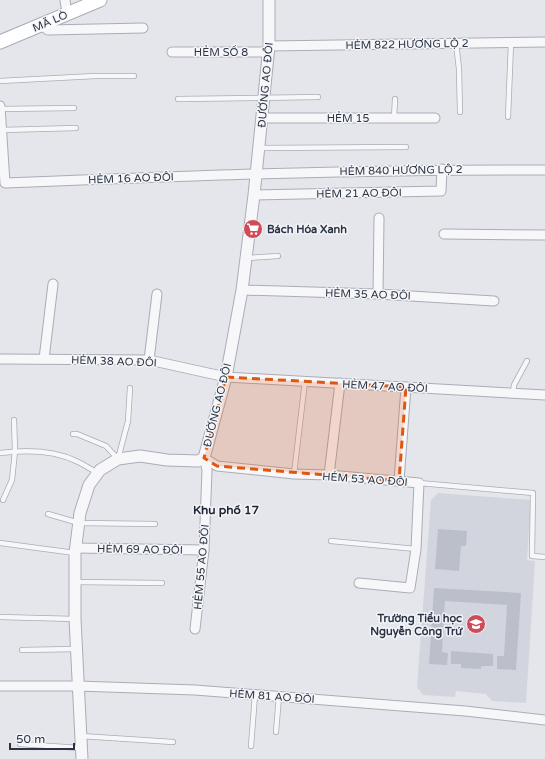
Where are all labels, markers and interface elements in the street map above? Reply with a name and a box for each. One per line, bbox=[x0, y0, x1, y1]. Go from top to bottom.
street label: MÃ LÒ bbox=[30, 7, 70, 35]
street label: HẺM 822 HƯƠNG LỘ 2 bbox=[345, 36, 469, 52]
street label: ĐƯỜNG AO ĐÔI bbox=[254, 42, 276, 128]
street label: HẺM SỐ 8 bbox=[194, 45, 248, 59]
street label: HẺM 15 bbox=[327, 111, 369, 125]
street label: HẺM 840 HƯƠNG LỘ 2 bbox=[339, 162, 463, 178]
street label: HẺM 16 AO ĐÔI bbox=[88, 170, 174, 186]
street label: HẺM 21 AO ĐÔI bbox=[316, 185, 402, 201]
supermarket icon: Bách Hóa Xanh bbox=[242, 218, 264, 240]
place label: Bách Hóa Xanh bbox=[267, 223, 347, 236]
street label: HẺM 35 AO ĐÔI bbox=[325, 286, 411, 302]
street label: HẺM 38 AO ĐÔI bbox=[71, 353, 157, 369]
street label: ĐƯỜNG AO ĐÔI bbox=[200, 362, 234, 448]
street label: HẺM 47 AO ĐÔI bbox=[342, 377, 428, 395]
street label: HẺM 53 AO ĐÔI bbox=[322, 469, 408, 489]
district label: Khu phố 17 bbox=[193, 503, 260, 518]
street label: HẺM 55 AO ĐÔI bbox=[190, 524, 212, 610]
street label: HẺM 69 AO ĐÔI bbox=[97, 541, 183, 557]
place label: Trường Tiểu học Nguyễn Công Trứ bbox=[370, 612, 463, 639]
school or university icon: Trường Tiểu học Nguyễn Công Trứ bbox=[465, 613, 487, 635]
street label: HẺM 81 AO ĐÔI bbox=[229, 686, 315, 706]
scale bar bbox=[10, 725, 74, 751]
text: 50 m bbox=[16, 732, 45, 746]

